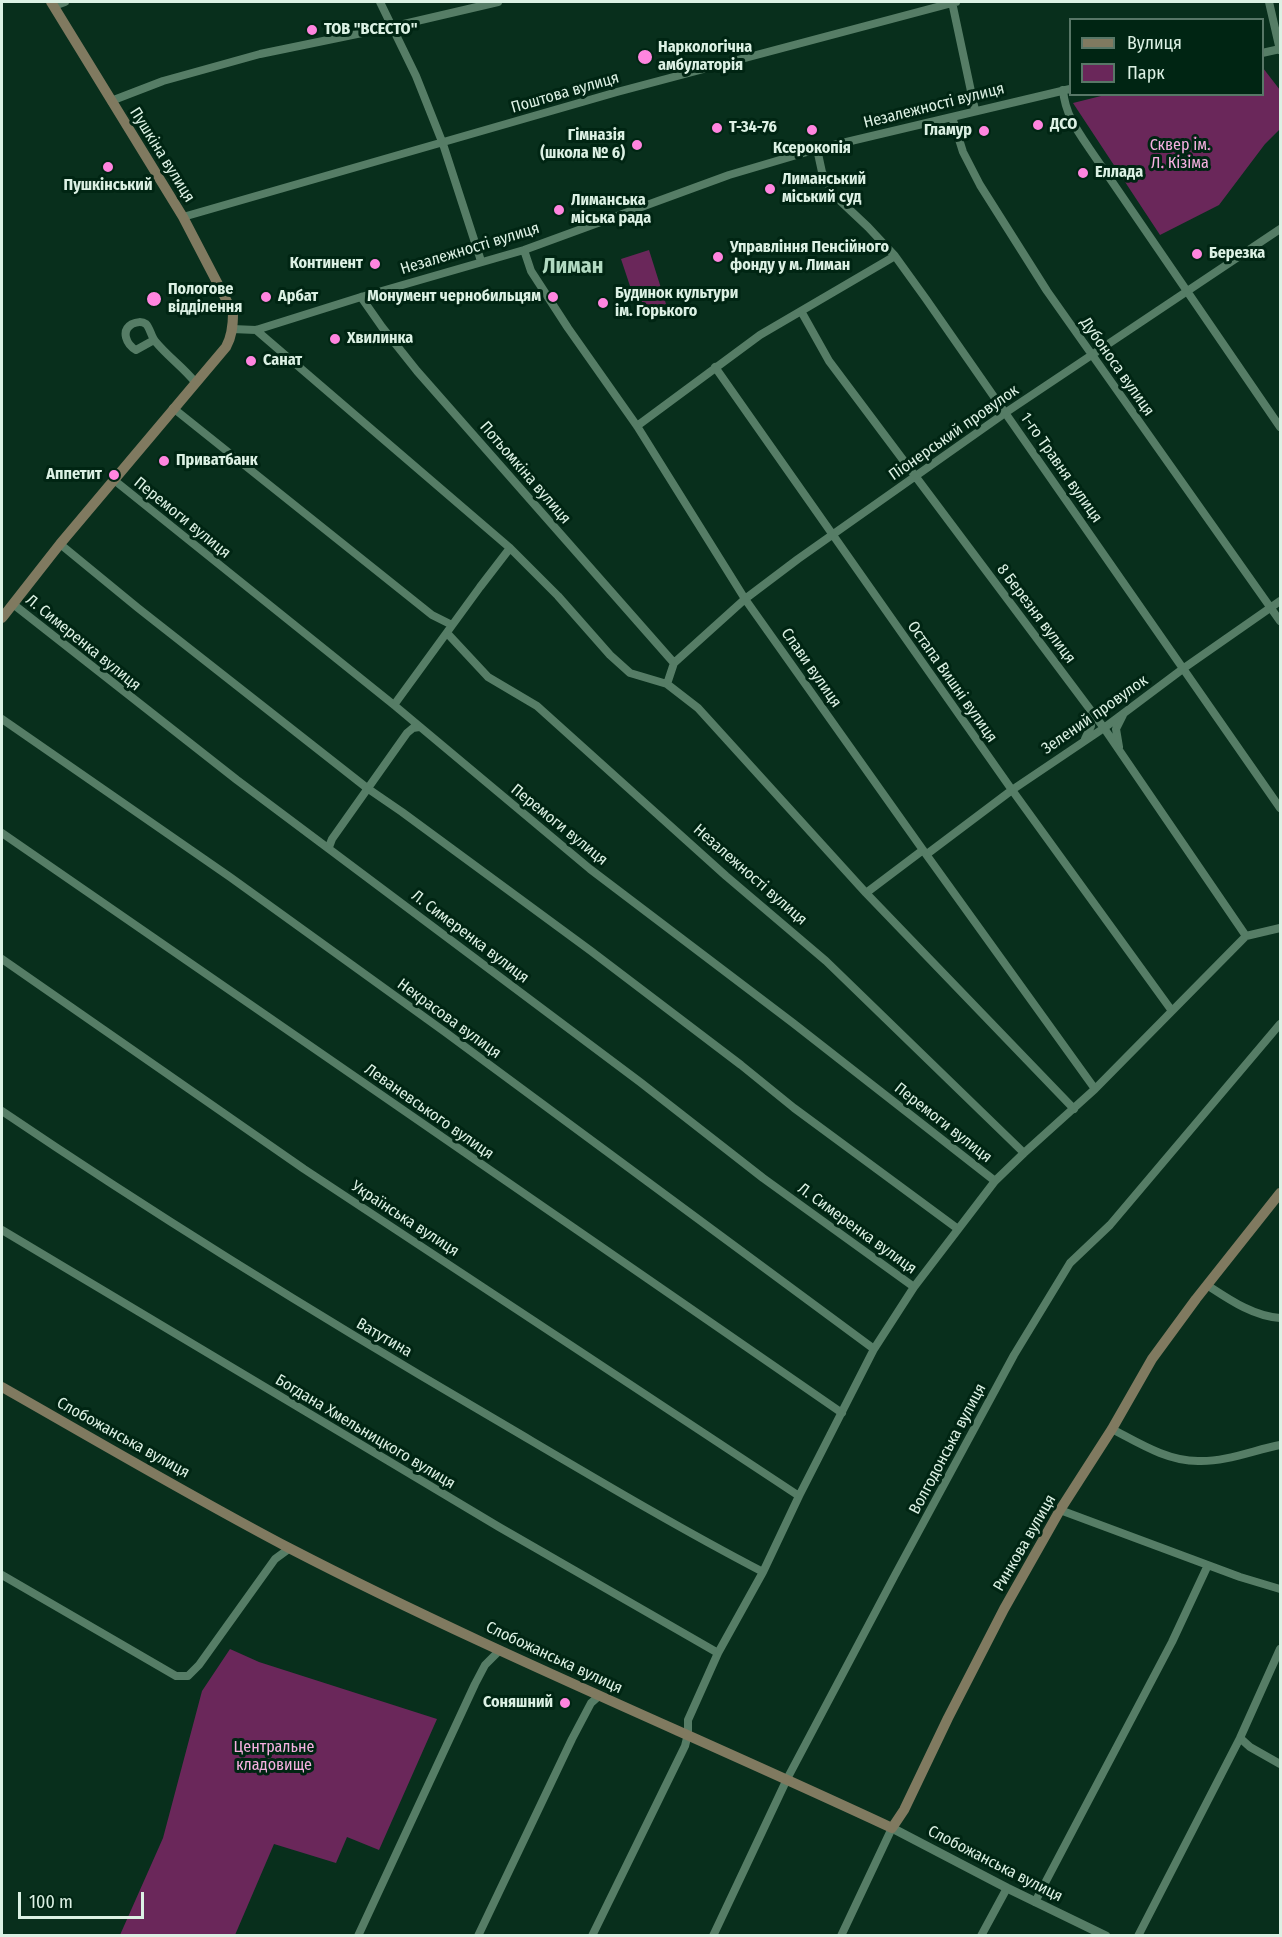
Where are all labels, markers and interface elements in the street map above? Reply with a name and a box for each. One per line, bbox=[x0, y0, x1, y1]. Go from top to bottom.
legend bbox=[1069, 18, 1264, 96]
place label: ТОВ "ВСЕСТО" bbox=[324, 20, 418, 40]
marker: ТОВ "ВСЕСТО" bbox=[305, 23, 319, 37]
text: Вулиця bbox=[1127, 32, 1182, 54]
place label: Наркологічна амбулаторія bbox=[658, 38, 752, 76]
marker: Наркологічна амбулаторія bbox=[636, 48, 654, 66]
text: Парк bbox=[1127, 62, 1165, 84]
street label: Поштова вулиця bbox=[509, 68, 621, 118]
street label: Незалежності вулиця bbox=[862, 79, 1006, 133]
street label: Пушкіна вулиця bbox=[125, 104, 199, 206]
place label: ДСО bbox=[1050, 115, 1077, 135]
place label: Т-34-76 bbox=[729, 118, 777, 138]
marker: ДСО bbox=[1031, 118, 1045, 132]
marker: Т-34-76 bbox=[710, 121, 724, 135]
place label: Гламур bbox=[924, 121, 972, 141]
marker: Ксерокопія bbox=[805, 123, 819, 137]
marker: Гламур bbox=[977, 124, 991, 138]
place label: Гімназія (школа № 6) bbox=[540, 126, 625, 164]
park label: Сквер ім. Л. Кізіма bbox=[1150, 136, 1210, 174]
marker: Гімназія (школа № 6) bbox=[630, 138, 644, 152]
place label: Ксерокопія bbox=[773, 139, 851, 159]
marker: Пушкінський bbox=[101, 160, 115, 174]
place label: Еллада bbox=[1095, 163, 1143, 183]
marker: Еллада bbox=[1076, 166, 1090, 180]
place label: Лиманський міський суд bbox=[782, 170, 866, 208]
place label: Пушкінський bbox=[64, 176, 152, 196]
marker: Лиманський міський суд bbox=[763, 182, 777, 196]
place label: Лиманська міська рада bbox=[571, 191, 651, 229]
marker: Лиманська міська рада bbox=[552, 203, 566, 217]
street label: Незалежності вулиця bbox=[398, 219, 542, 279]
place label: Управління Пенсійного фонду у м. Лиман bbox=[730, 238, 889, 276]
place label: Березка bbox=[1209, 244, 1265, 264]
marker: Березка bbox=[1190, 247, 1204, 261]
marker: Управління Пенсійного фонду у м. Лиман bbox=[711, 250, 725, 264]
place label: Континент bbox=[290, 254, 363, 274]
district label: Лиман bbox=[543, 254, 603, 280]
marker: Континент bbox=[368, 257, 382, 271]
place label: Пологове відділення bbox=[168, 280, 242, 318]
place label: Будинок культури ім. Горького bbox=[615, 284, 738, 322]
place label: Арбат bbox=[278, 287, 318, 307]
place label: Монумент чернобильцям bbox=[367, 287, 541, 307]
marker: Пологове відділення bbox=[145, 290, 163, 308]
marker: Арбат bbox=[259, 290, 273, 304]
marker: Монумент чернобильцям bbox=[546, 290, 560, 304]
marker: Будинок культури ім. Горького bbox=[596, 296, 610, 310]
street label: Дубоноса вулиця bbox=[1076, 314, 1158, 420]
place label: Хвилинка bbox=[347, 329, 413, 349]
marker: Хвилинка bbox=[328, 332, 342, 346]
place label: Санат bbox=[263, 351, 302, 371]
marker: Санат bbox=[244, 354, 258, 368]
street label: Піонерський провулок bbox=[885, 381, 1023, 485]
street label: 1-го Травня вулиця bbox=[1016, 409, 1106, 527]
street label: Потьомкіна вулиця bbox=[475, 418, 575, 528]
place label: Приватбанк bbox=[176, 451, 258, 471]
marker: Приватбанк bbox=[157, 454, 171, 468]
place label: Аппетит bbox=[46, 465, 102, 485]
marker: Аппетит bbox=[107, 468, 121, 482]
street label: Перемоги вулиця bbox=[130, 473, 234, 563]
street label: 8 Березня вулиця bbox=[992, 561, 1080, 667]
street label: Л. Симеренка вулиця bbox=[22, 591, 144, 695]
street label: Остапа Вишні вулиця bbox=[903, 618, 1001, 746]
street label: Слави вулиця bbox=[777, 625, 845, 711]
street label: Зелений провулок bbox=[1038, 671, 1152, 759]
street label: Перемоги вулиця bbox=[507, 780, 611, 870]
street label: Незалежності вулиця bbox=[689, 820, 811, 930]
street label: Л. Симеренка вулиця bbox=[407, 886, 533, 988]
street label: Некрасова вулиця bbox=[393, 975, 505, 1063]
street label: Леваневського вулиця bbox=[361, 1060, 497, 1164]
street label: Перемоги вулиця bbox=[890, 1079, 996, 1167]
street label: Українська вулиця bbox=[347, 1177, 463, 1261]
street label: Л. Симеренка вулиця bbox=[794, 1179, 920, 1279]
street label: Ватутина bbox=[353, 1314, 415, 1362]
street label: Богдана Хмельницкого вулиця bbox=[272, 1371, 458, 1493]
street label: Волгодонська вулиця bbox=[905, 1380, 991, 1518]
street label: Слобожанська вулиця bbox=[53, 1394, 193, 1482]
street label: Ринкова вулиця bbox=[990, 1491, 1060, 1595]
street label: Слобожанська вулиця bbox=[482, 1618, 626, 1698]
place label: Соняшний bbox=[483, 1693, 553, 1713]
marker: Соняшний bbox=[558, 1696, 572, 1710]
park label: Центральне кладовище bbox=[234, 1738, 314, 1776]
street label: Слобожанська вулиця bbox=[924, 1822, 1066, 1906]
scale bar bbox=[21, 1880, 147, 1918]
text: 100 m bbox=[29, 1891, 73, 1913]

